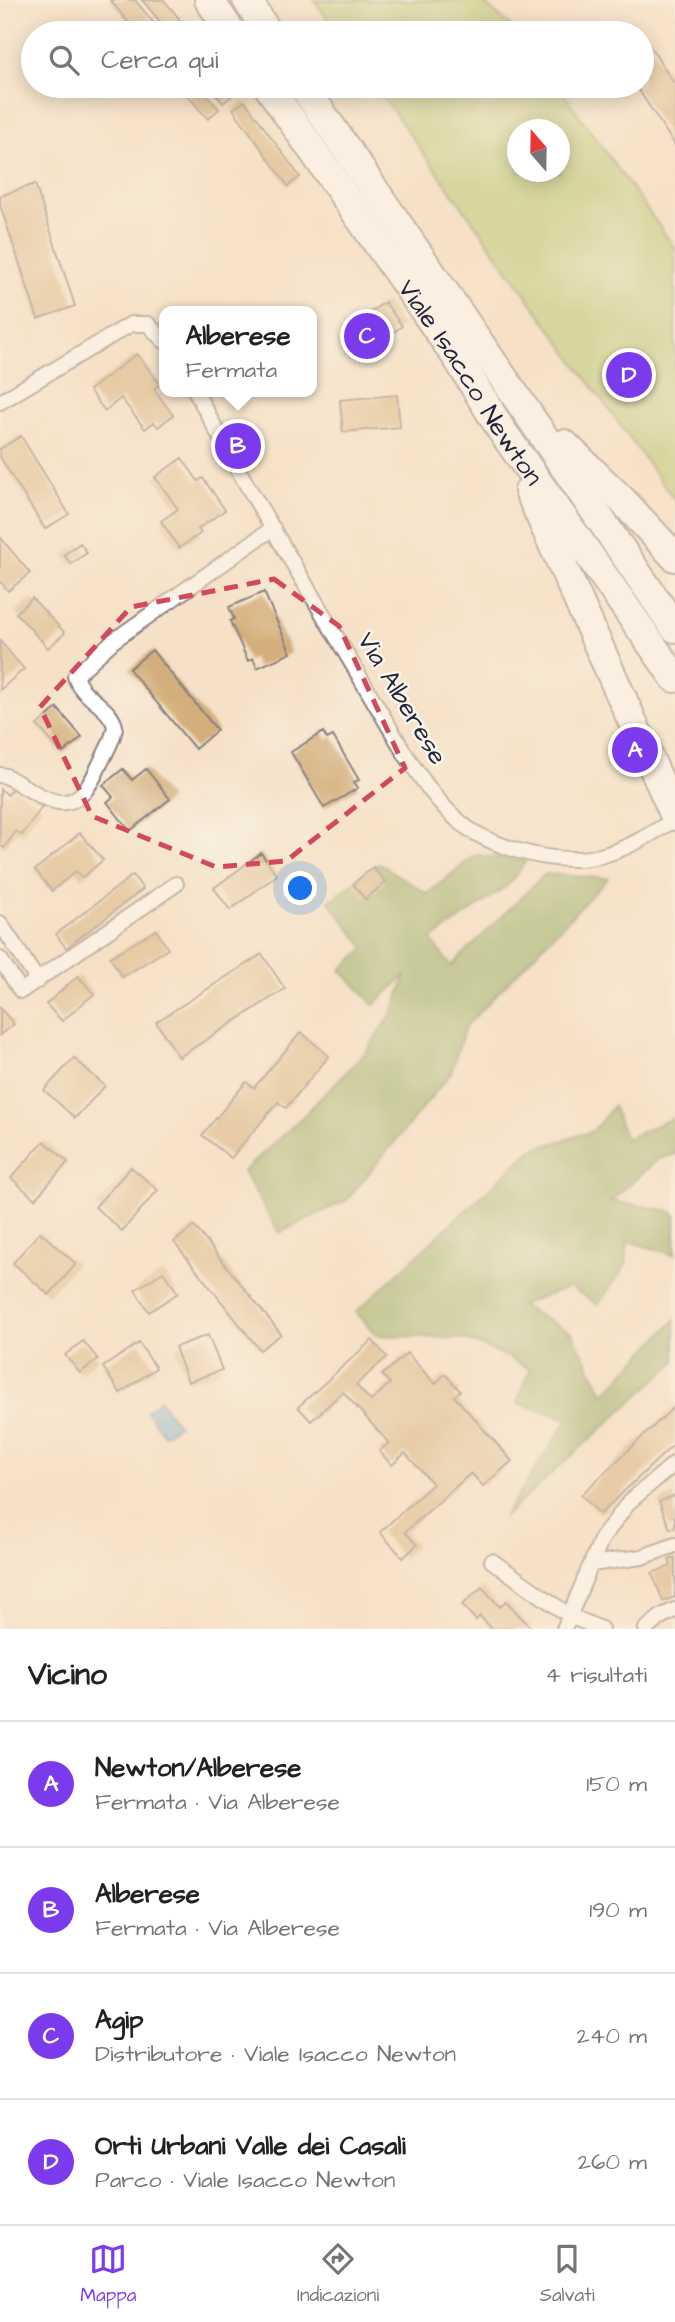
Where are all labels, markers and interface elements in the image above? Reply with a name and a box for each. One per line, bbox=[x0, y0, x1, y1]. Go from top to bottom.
search box bbox=[21, 21, 654, 98]
icon: search bbox=[45, 41, 83, 79]
text: Cerca qui bbox=[101, 42, 218, 78]
north arrow bbox=[507, 119, 570, 182]
street label: Viale Isacco Newton bbox=[389, 273, 552, 493]
popup bbox=[159, 306, 317, 397]
pin: C bbox=[344, 310, 390, 362]
text: Alberese bbox=[186, 318, 290, 354]
pin: D bbox=[606, 349, 652, 401]
text: Fermata bbox=[186, 354, 277, 386]
pin: B bbox=[215, 420, 261, 472]
street label: Via Alberese bbox=[348, 625, 456, 772]
pin: A bbox=[612, 724, 658, 776]
your location bbox=[283, 871, 317, 905]
text: Vicino bbox=[28, 1654, 107, 1696]
text: 4 risultati bbox=[545, 1659, 647, 1691]
text: Newton/Alberese bbox=[95, 1750, 301, 1786]
text: A bbox=[44, 1768, 58, 1800]
text: 150 m bbox=[586, 1768, 647, 1800]
text: Fermata · Via Alberese bbox=[95, 1786, 340, 1818]
text: Alberese bbox=[95, 1876, 200, 1912]
text: B bbox=[43, 1894, 59, 1926]
text: 190 m bbox=[589, 1894, 647, 1926]
text: Fermata · Via Alberese bbox=[95, 1912, 340, 1944]
text: Agip bbox=[95, 2002, 143, 2038]
text: C bbox=[43, 2020, 59, 2052]
text: 240 m bbox=[577, 2020, 647, 2052]
text: Distributore · Viale Isacco Newton bbox=[95, 2038, 456, 2070]
text: Orti Urbani Valle dei Casali bbox=[95, 2128, 406, 2164]
text: D bbox=[44, 2146, 58, 2178]
text: 260 m bbox=[578, 2146, 647, 2178]
text: Parco · Viale Isacco Newton bbox=[95, 2164, 395, 2196]
tab: Mappa bbox=[80, 2240, 137, 2309]
tab: Indicazioni bbox=[297, 2240, 379, 2309]
tab: Salvati bbox=[540, 2240, 595, 2309]

